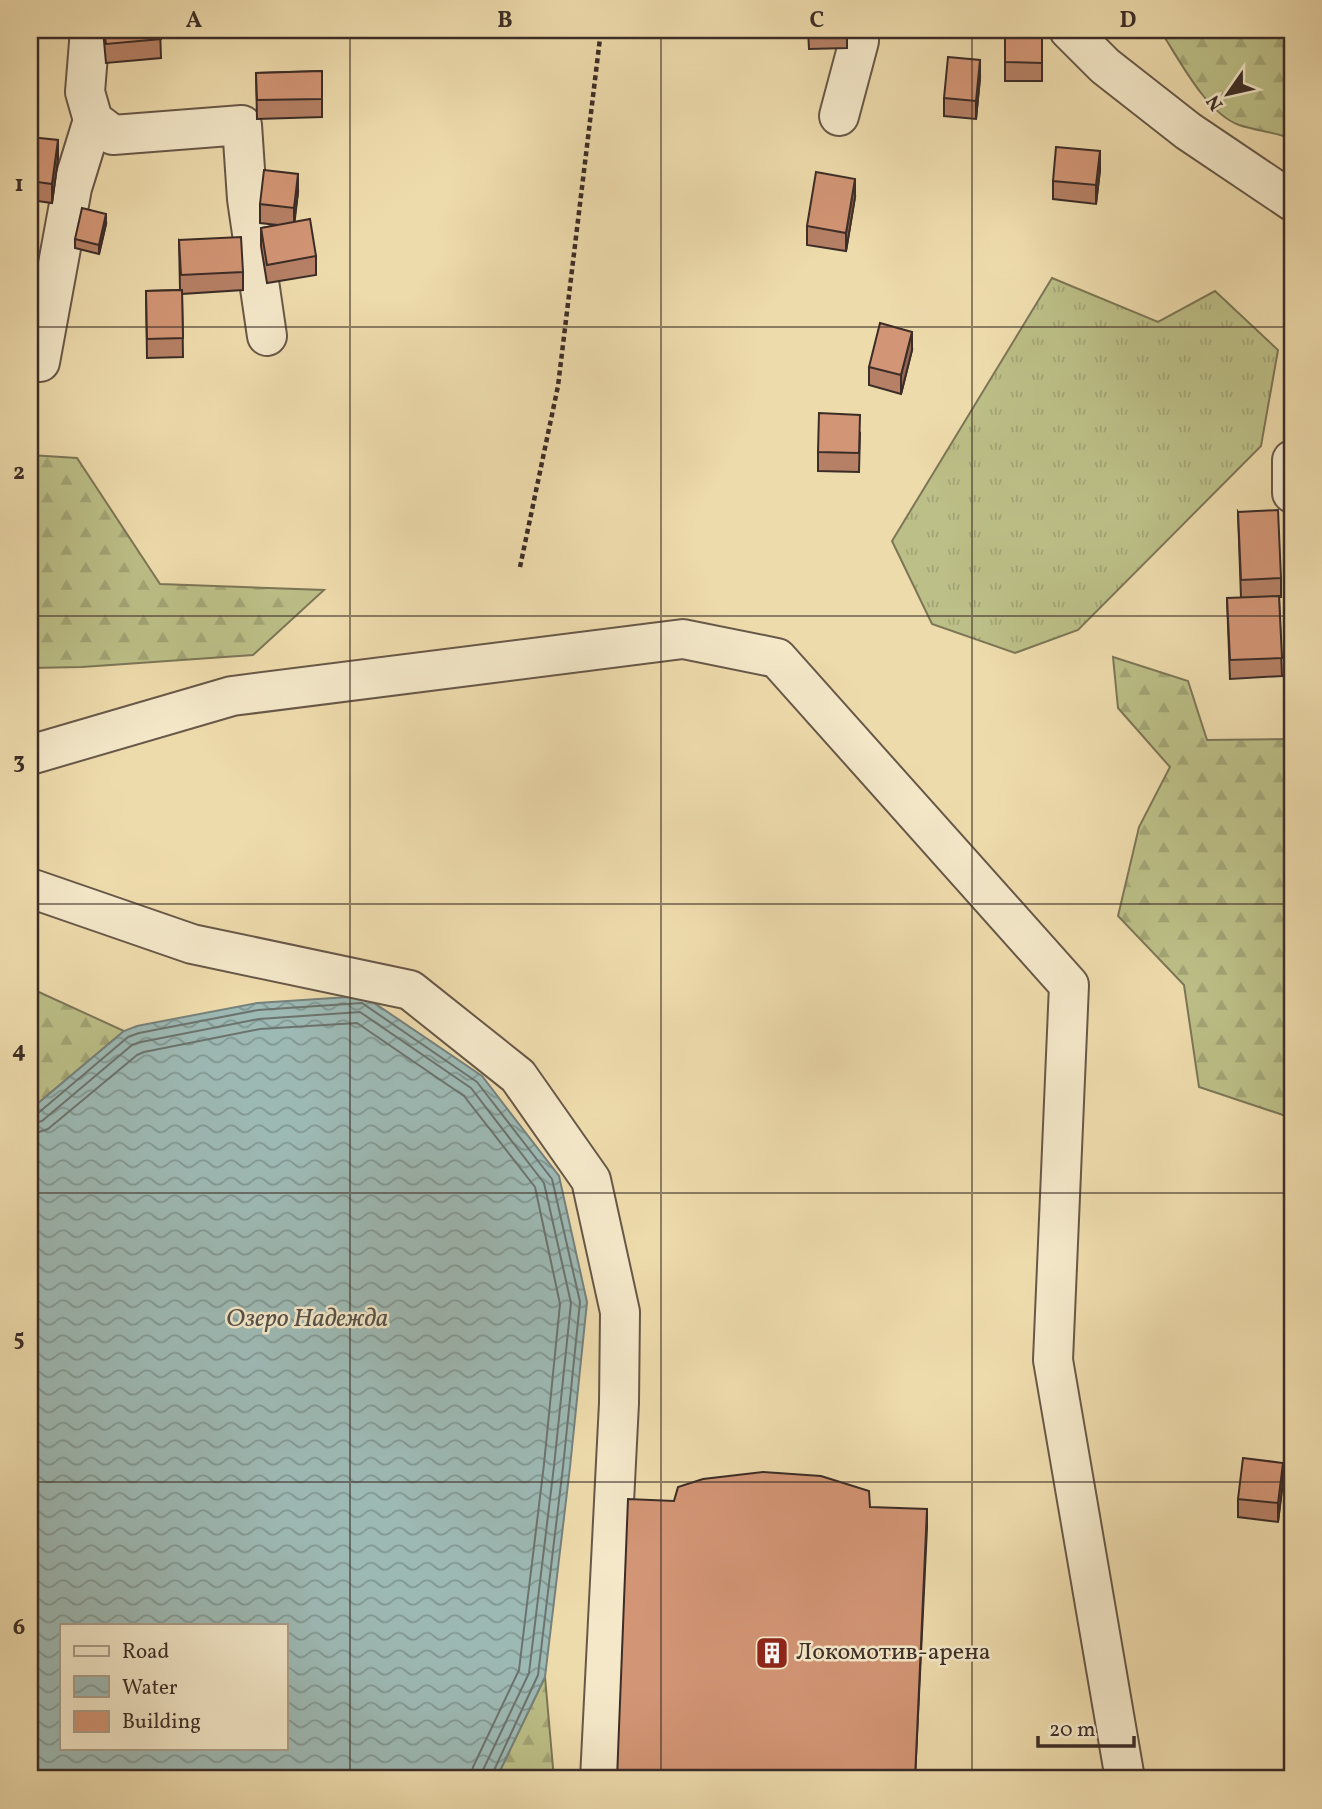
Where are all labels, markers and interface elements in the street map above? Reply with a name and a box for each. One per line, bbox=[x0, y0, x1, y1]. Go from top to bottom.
text: A bbox=[186, 5, 202, 37]
text: B bbox=[497, 5, 513, 37]
text: C bbox=[810, 5, 824, 37]
text: D bbox=[1120, 5, 1137, 37]
north arrow bbox=[1192, 60, 1262, 130]
text: N bbox=[1201, 89, 1230, 115]
text: 1 bbox=[14, 169, 24, 201]
text: 2 bbox=[13, 457, 25, 489]
text: 3 bbox=[13, 746, 25, 778]
text: 4 bbox=[12, 1035, 26, 1067]
water label: Озеро Надежда bbox=[226, 1301, 388, 1337]
text: 5 bbox=[13, 1323, 25, 1355]
text: 6 bbox=[13, 1612, 25, 1644]
legend bbox=[60, 1624, 287, 1750]
building icon: Локомотив-арена bbox=[753, 1634, 791, 1672]
place label: Локомотив-арена bbox=[796, 1636, 991, 1670]
text: Road bbox=[122, 1638, 169, 1667]
text: Water bbox=[122, 1674, 178, 1703]
scale bar bbox=[1038, 1704, 1135, 1748]
text: Building bbox=[122, 1708, 201, 1737]
text: 20 m bbox=[1049, 1716, 1095, 1745]

